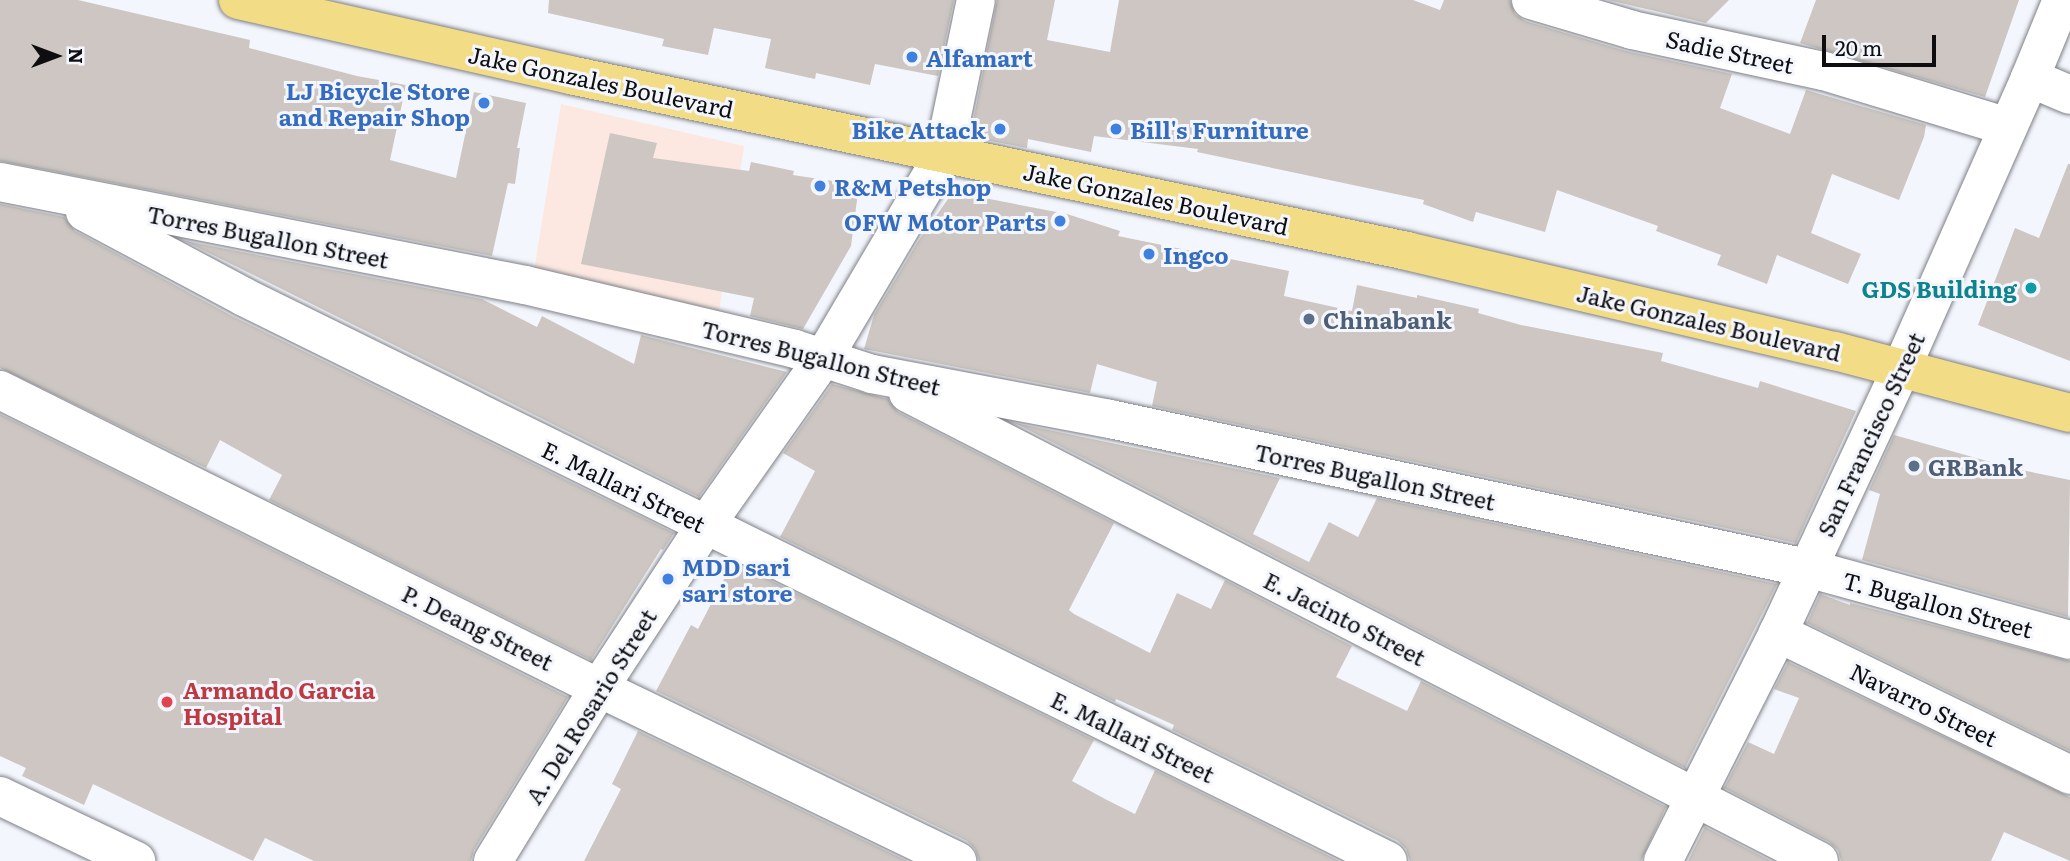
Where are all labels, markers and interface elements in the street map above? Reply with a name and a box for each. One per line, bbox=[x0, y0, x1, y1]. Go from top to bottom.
north arrow bbox=[21, 21, 91, 91]
scale bar bbox=[1825, 21, 1939, 65]
street label: Sadie Street bbox=[1664, 24, 1796, 78]
text: 20 m bbox=[1835, 31, 1882, 62]
street label: Jake Gonzales Boulevard bbox=[466, 39, 736, 123]
place label: Alfamart bbox=[926, 43, 1033, 71]
text: N bbox=[63, 48, 91, 64]
marker: Alfamart bbox=[904, 49, 920, 65]
place label: LJ Bicycle Store and Repair Shop bbox=[279, 76, 470, 130]
marker: LJ Bicycle Store and Repair Shop bbox=[476, 95, 492, 111]
place label: Bike Attack bbox=[852, 115, 986, 143]
place label: Bill's Furniture bbox=[1130, 115, 1309, 143]
marker: Bike Attack bbox=[992, 121, 1008, 137]
marker: Bill's Furniture bbox=[1108, 121, 1124, 137]
street label: Jake Gonzales Boulevard bbox=[1021, 156, 1291, 240]
place label: R&M Petshop bbox=[834, 172, 991, 200]
marker: R&M Petshop bbox=[812, 178, 828, 194]
street label: Torres Bugallon Street bbox=[145, 199, 391, 273]
place label: OFW Motor Parts bbox=[844, 207, 1046, 235]
marker: OFW Motor Parts bbox=[1052, 213, 1068, 229]
place label: Ingco bbox=[1163, 240, 1229, 268]
marker: Ingco bbox=[1141, 246, 1157, 262]
place label: GDS Building bbox=[1862, 274, 2017, 302]
street label: Jake Gonzales Boulevard bbox=[1574, 278, 1844, 366]
marker: GDS Building bbox=[2023, 280, 2039, 296]
place label: Chinabank bbox=[1323, 305, 1452, 333]
marker: Chinabank bbox=[1301, 311, 1317, 327]
street label: Torres Bugallon Street bbox=[699, 314, 943, 400]
street label: San Francisco Street bbox=[1811, 328, 1929, 540]
street label: E. Mallari Street bbox=[538, 434, 710, 538]
street label: Torres Bugallon Street bbox=[1252, 437, 1498, 515]
place label: GRBank bbox=[1928, 452, 2023, 480]
marker: GRBank bbox=[1906, 458, 1922, 474]
place label: MDD sari sari store bbox=[682, 552, 792, 606]
street label: E. Jacinto Street bbox=[1260, 565, 1430, 671]
street label: T. Bugallon Street bbox=[1840, 565, 2036, 643]
marker: MDD sari sari store bbox=[660, 571, 676, 587]
street label: P. Deang Street bbox=[398, 579, 558, 675]
street label: A. Del Rosario Street bbox=[519, 603, 661, 809]
street label: Navarro Street bbox=[1846, 656, 2002, 752]
place label: Armando Garcia Hospital bbox=[183, 675, 375, 729]
street label: E. Mallari Street bbox=[1047, 684, 1219, 788]
marker: Armando Garcia Hospital bbox=[157, 692, 177, 712]

